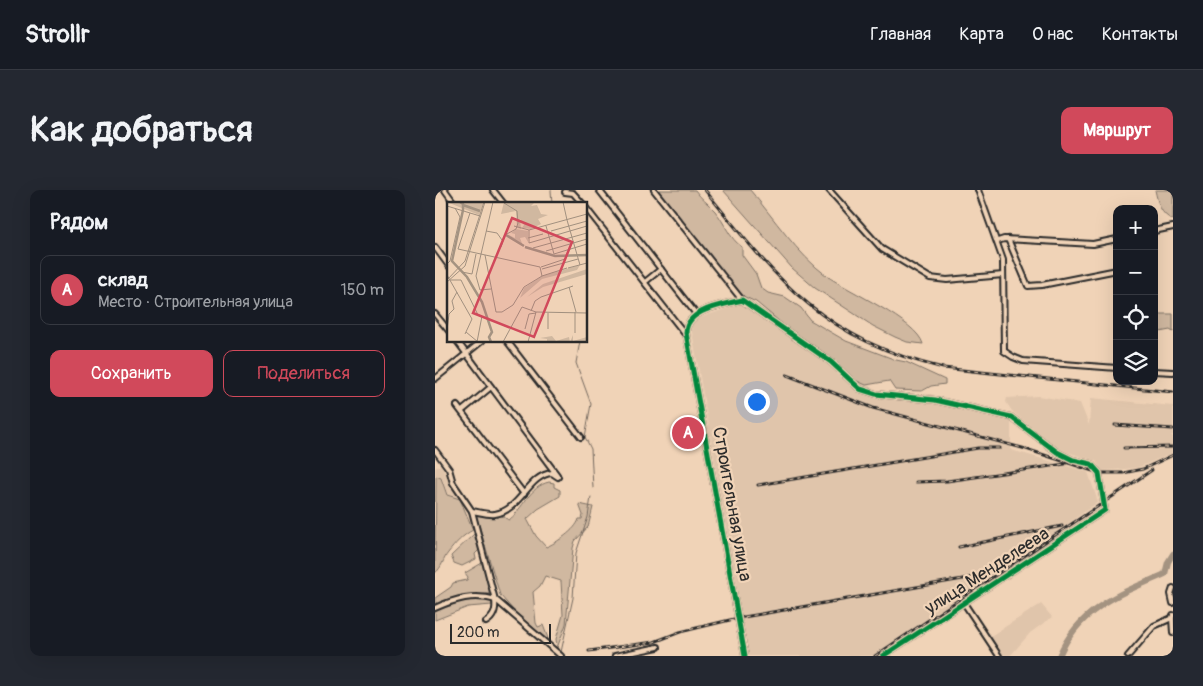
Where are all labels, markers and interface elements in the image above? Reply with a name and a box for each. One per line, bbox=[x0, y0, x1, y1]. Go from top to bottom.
text: Strollr bbox=[25, 20, 90, 49]
text: Главная bbox=[870, 23, 931, 46]
text: Карта bbox=[959, 23, 1004, 46]
text: О нас bbox=[1032, 23, 1074, 46]
text: Контакты bbox=[1102, 23, 1178, 46]
button: Маршрут bbox=[1061, 107, 1173, 154]
text: Как добраться bbox=[30, 108, 253, 152]
inset map bbox=[447, 202, 587, 342]
map controls bbox=[1113, 205, 1158, 385]
button: + bbox=[1113, 205, 1158, 250]
text: Рядом bbox=[50, 209, 108, 236]
button: − bbox=[1113, 250, 1158, 295]
text: склад bbox=[98, 268, 148, 292]
text: A bbox=[62, 280, 72, 300]
text: 150 m bbox=[340, 280, 384, 300]
text: Место · Строительная улица bbox=[98, 292, 293, 312]
button: locate bbox=[1113, 295, 1158, 340]
button: layers bbox=[1113, 340, 1158, 385]
button: Сохранить bbox=[50, 350, 213, 397]
button: Поделиться bbox=[223, 350, 385, 397]
your location bbox=[744, 389, 770, 415]
pin: A bbox=[672, 414, 704, 452]
street label: Строительная улица bbox=[707, 425, 757, 583]
street label: улица Менделеева bbox=[920, 522, 1054, 620]
scale bar bbox=[450, 621, 551, 644]
text: 200 m bbox=[457, 624, 499, 641]

